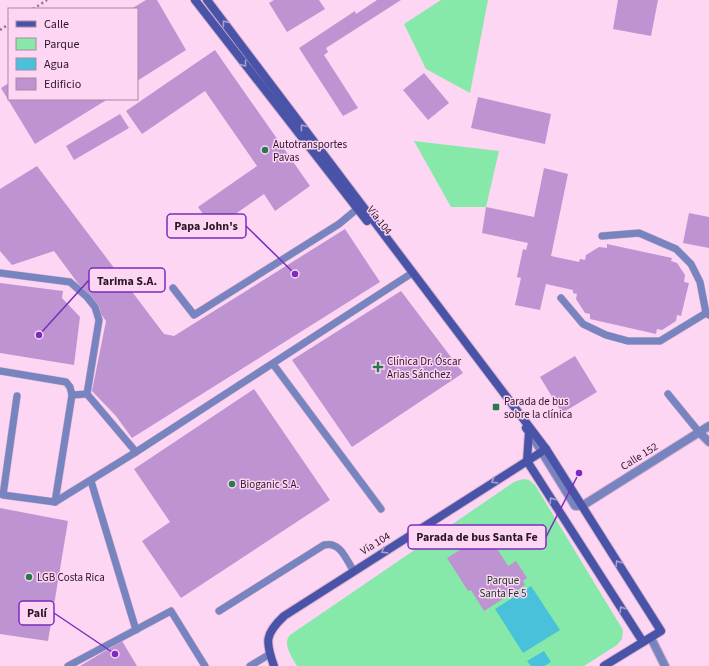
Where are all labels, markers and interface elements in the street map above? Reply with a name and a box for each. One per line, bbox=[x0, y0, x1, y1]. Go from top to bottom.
legend bbox=[8, 8, 138, 100]
text: Calle bbox=[44, 16, 69, 33]
one-way arrow bbox=[223, 21, 230, 28]
text: Parque bbox=[44, 36, 80, 53]
text: Agua bbox=[44, 56, 69, 73]
one-way arrow bbox=[240, 59, 247, 66]
text: Edificio bbox=[44, 76, 81, 93]
one-way arrow bbox=[301, 125, 308, 132]
place label: Autotransportes Pavas bbox=[273, 137, 348, 165]
marker: Autotransportes Pavas bbox=[260, 145, 270, 155]
street label: Vía 104 bbox=[364, 203, 396, 238]
callout: Papa John's bbox=[167, 214, 246, 238]
text: Papa John's bbox=[174, 218, 238, 235]
callout: Tarima S.A. bbox=[89, 268, 165, 292]
text: Tarima S.A. bbox=[97, 273, 157, 290]
place label: Clínica Dr. Óscar Arias Sánchez bbox=[387, 354, 461, 382]
marker: Clínica Dr. Óscar Arias Sánchez bbox=[372, 361, 384, 373]
place label: Parada de bus sobre la clínica bbox=[504, 394, 572, 422]
marker: Parada de bus sobre la clínica bbox=[491, 402, 501, 412]
street label: Calle 152 bbox=[618, 439, 661, 474]
place label: Bioganic S.A. bbox=[240, 477, 300, 492]
one-way arrow bbox=[491, 477, 498, 484]
marker: Bioganic S.A. bbox=[227, 479, 237, 489]
one-way arrow bbox=[550, 497, 557, 504]
callout: Parada de bus Santa Fe bbox=[408, 525, 546, 549]
street label: Vía 104 bbox=[357, 528, 394, 558]
text: Parada de bus Santa Fe bbox=[416, 529, 538, 546]
one-way arrow bbox=[381, 546, 388, 553]
one-way arrow bbox=[615, 560, 622, 567]
place label: LGB Costa Rica bbox=[37, 570, 105, 585]
marker: LGB Costa Rica bbox=[24, 572, 34, 582]
park label: Parque Santa Fe 5 bbox=[479, 573, 527, 601]
callout: Palí bbox=[19, 601, 54, 625]
text: Palí bbox=[27, 605, 48, 622]
one-way arrow bbox=[619, 606, 627, 613]

